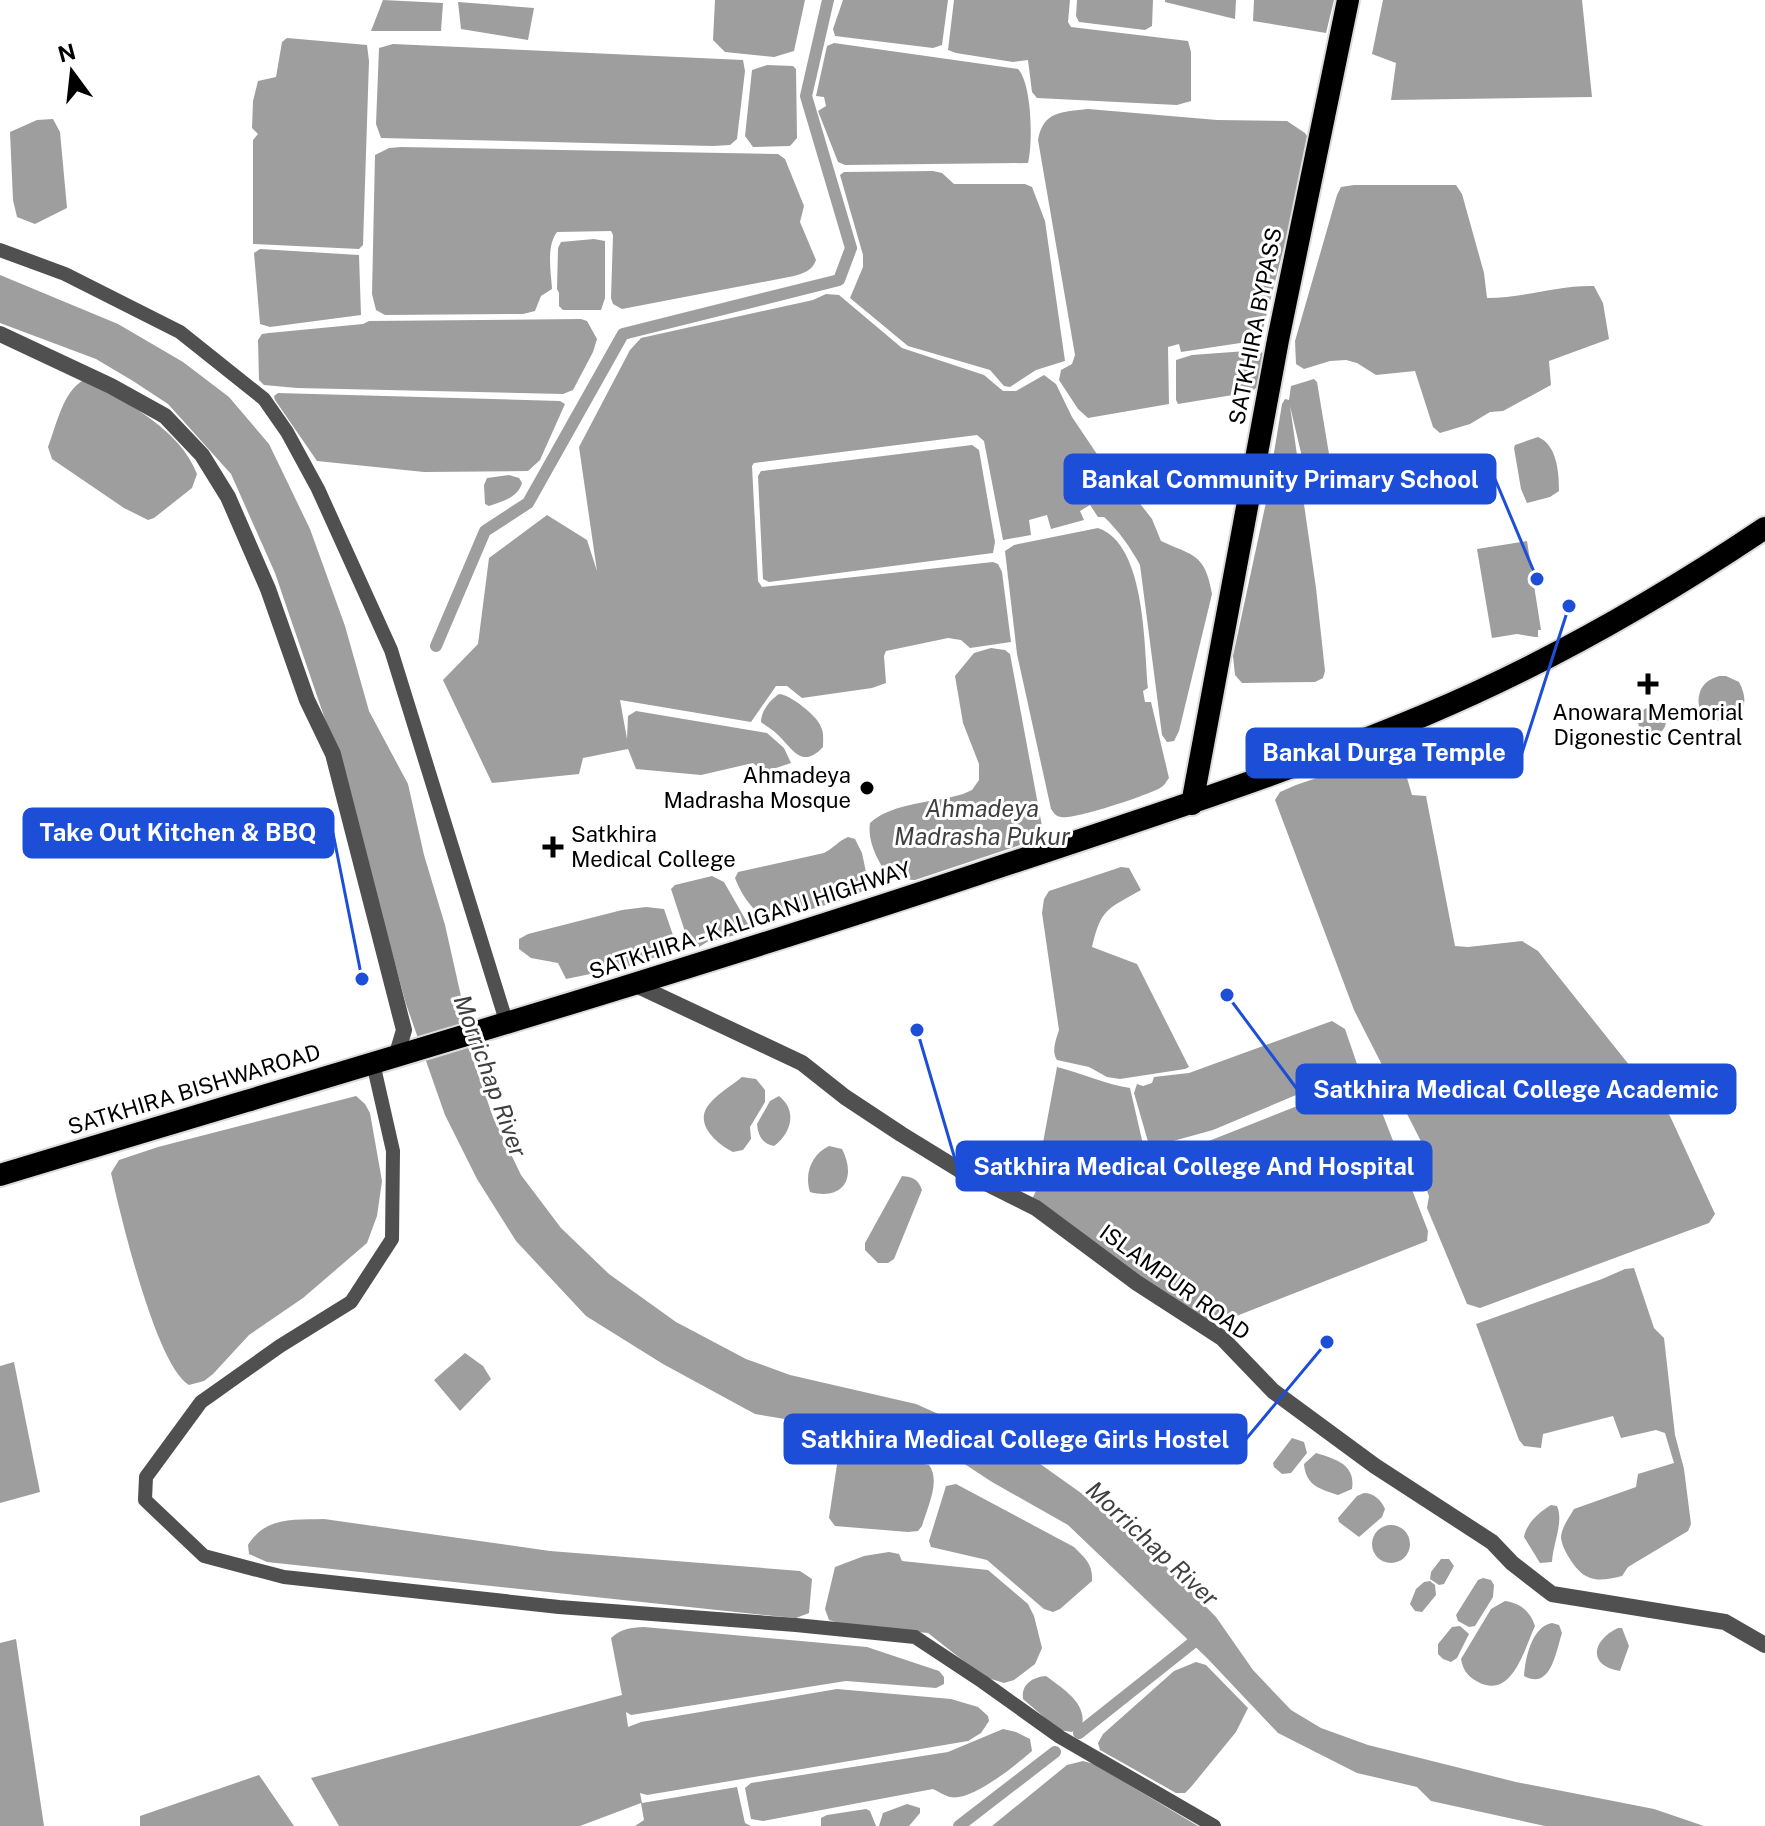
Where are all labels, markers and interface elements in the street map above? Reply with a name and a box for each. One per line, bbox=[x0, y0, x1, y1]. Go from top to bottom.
north arrow bbox=[32, 32, 112, 112]
text: N bbox=[55, 38, 79, 67]
street label: SATKHIRA BYPASS bbox=[1223, 225, 1287, 427]
callout: Bankal Community Primary School bbox=[1065, 455, 1495, 503]
text: Bankal Community Primary School bbox=[1081, 465, 1479, 493]
marker: Anowara Memorial Digonestic Central bbox=[1637, 673, 1659, 695]
place label: Anowara Memorial Digonestic Central bbox=[1552, 699, 1744, 750]
callout: Bankal Durga Temple bbox=[1247, 729, 1522, 777]
text: Bankal Durga Temple bbox=[1262, 738, 1506, 766]
place label: Ahmadeya Madrasha Mosque bbox=[663, 762, 851, 813]
marker: Ahmadeya Madrasha Mosque bbox=[858, 779, 876, 797]
water label: Ahmadeya Madrasha Pukur bbox=[894, 794, 1071, 850]
callout: Take Out Kitchen & BBQ bbox=[24, 809, 333, 857]
text: Take Out Kitchen & BBQ bbox=[39, 818, 317, 846]
place label: Satkhira Medical College bbox=[571, 821, 736, 872]
marker: Satkhira Medical College bbox=[542, 836, 564, 858]
street label: SATKHIRA - KALIGANJ HIGHWAY bbox=[586, 855, 915, 984]
water label: Morrichap River bbox=[449, 991, 534, 1161]
street label: SATKHIRA BISHWAROAD bbox=[65, 1038, 323, 1140]
callout: Satkhira Medical College Academic bbox=[1297, 1065, 1735, 1113]
text: Satkhira Medical College Academic bbox=[1313, 1075, 1719, 1103]
callout: Satkhira Medical College And Hospital bbox=[957, 1142, 1431, 1190]
text: Satkhira Medical College And Hospital bbox=[973, 1152, 1415, 1180]
street label: ISLAMPUR ROAD bbox=[1095, 1219, 1255, 1345]
callout: Satkhira Medical College Girls Hostel bbox=[785, 1415, 1246, 1463]
text: Satkhira Medical College Girls Hostel bbox=[801, 1425, 1229, 1453]
water label: Morrichap River bbox=[1081, 1475, 1225, 1612]

